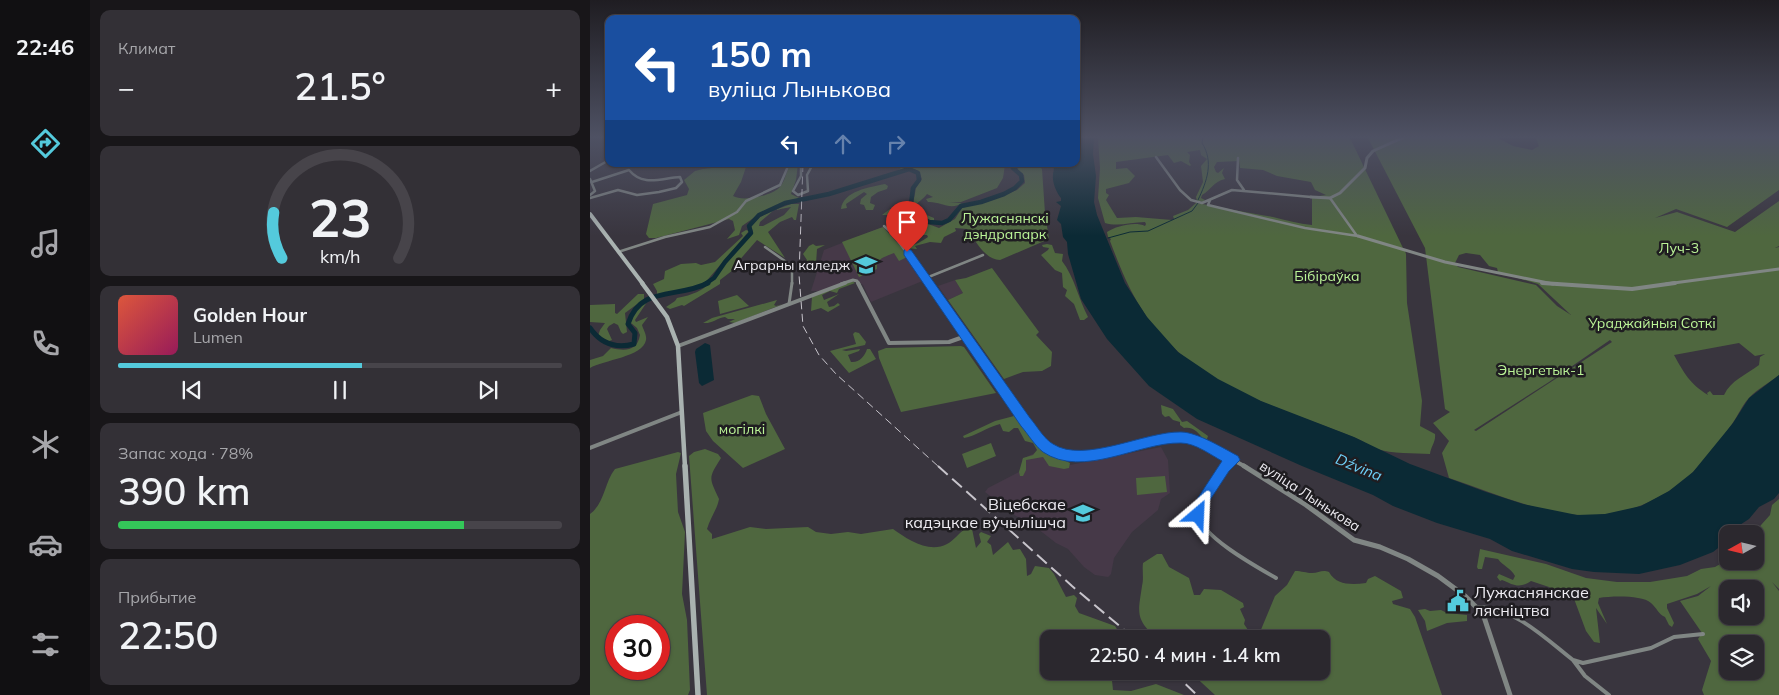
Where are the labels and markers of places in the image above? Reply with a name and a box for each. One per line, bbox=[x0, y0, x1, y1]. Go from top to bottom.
pin bbox=[886, 201, 928, 252]
school or university icon: Аграрны каледж bbox=[853, 252, 879, 278]
place label: Аграрны каледж bbox=[734, 256, 851, 274]
place label: Віцебскае кадэцкае вучылішча bbox=[905, 494, 1066, 532]
school or university icon: Віцебскае кадэцкае вучылішча bbox=[1070, 500, 1096, 526]
place label: Лужаснянскае лясніцтва bbox=[1474, 582, 1589, 620]
public building icon: Лужаснянскае лясніцтва bbox=[1445, 588, 1471, 614]

